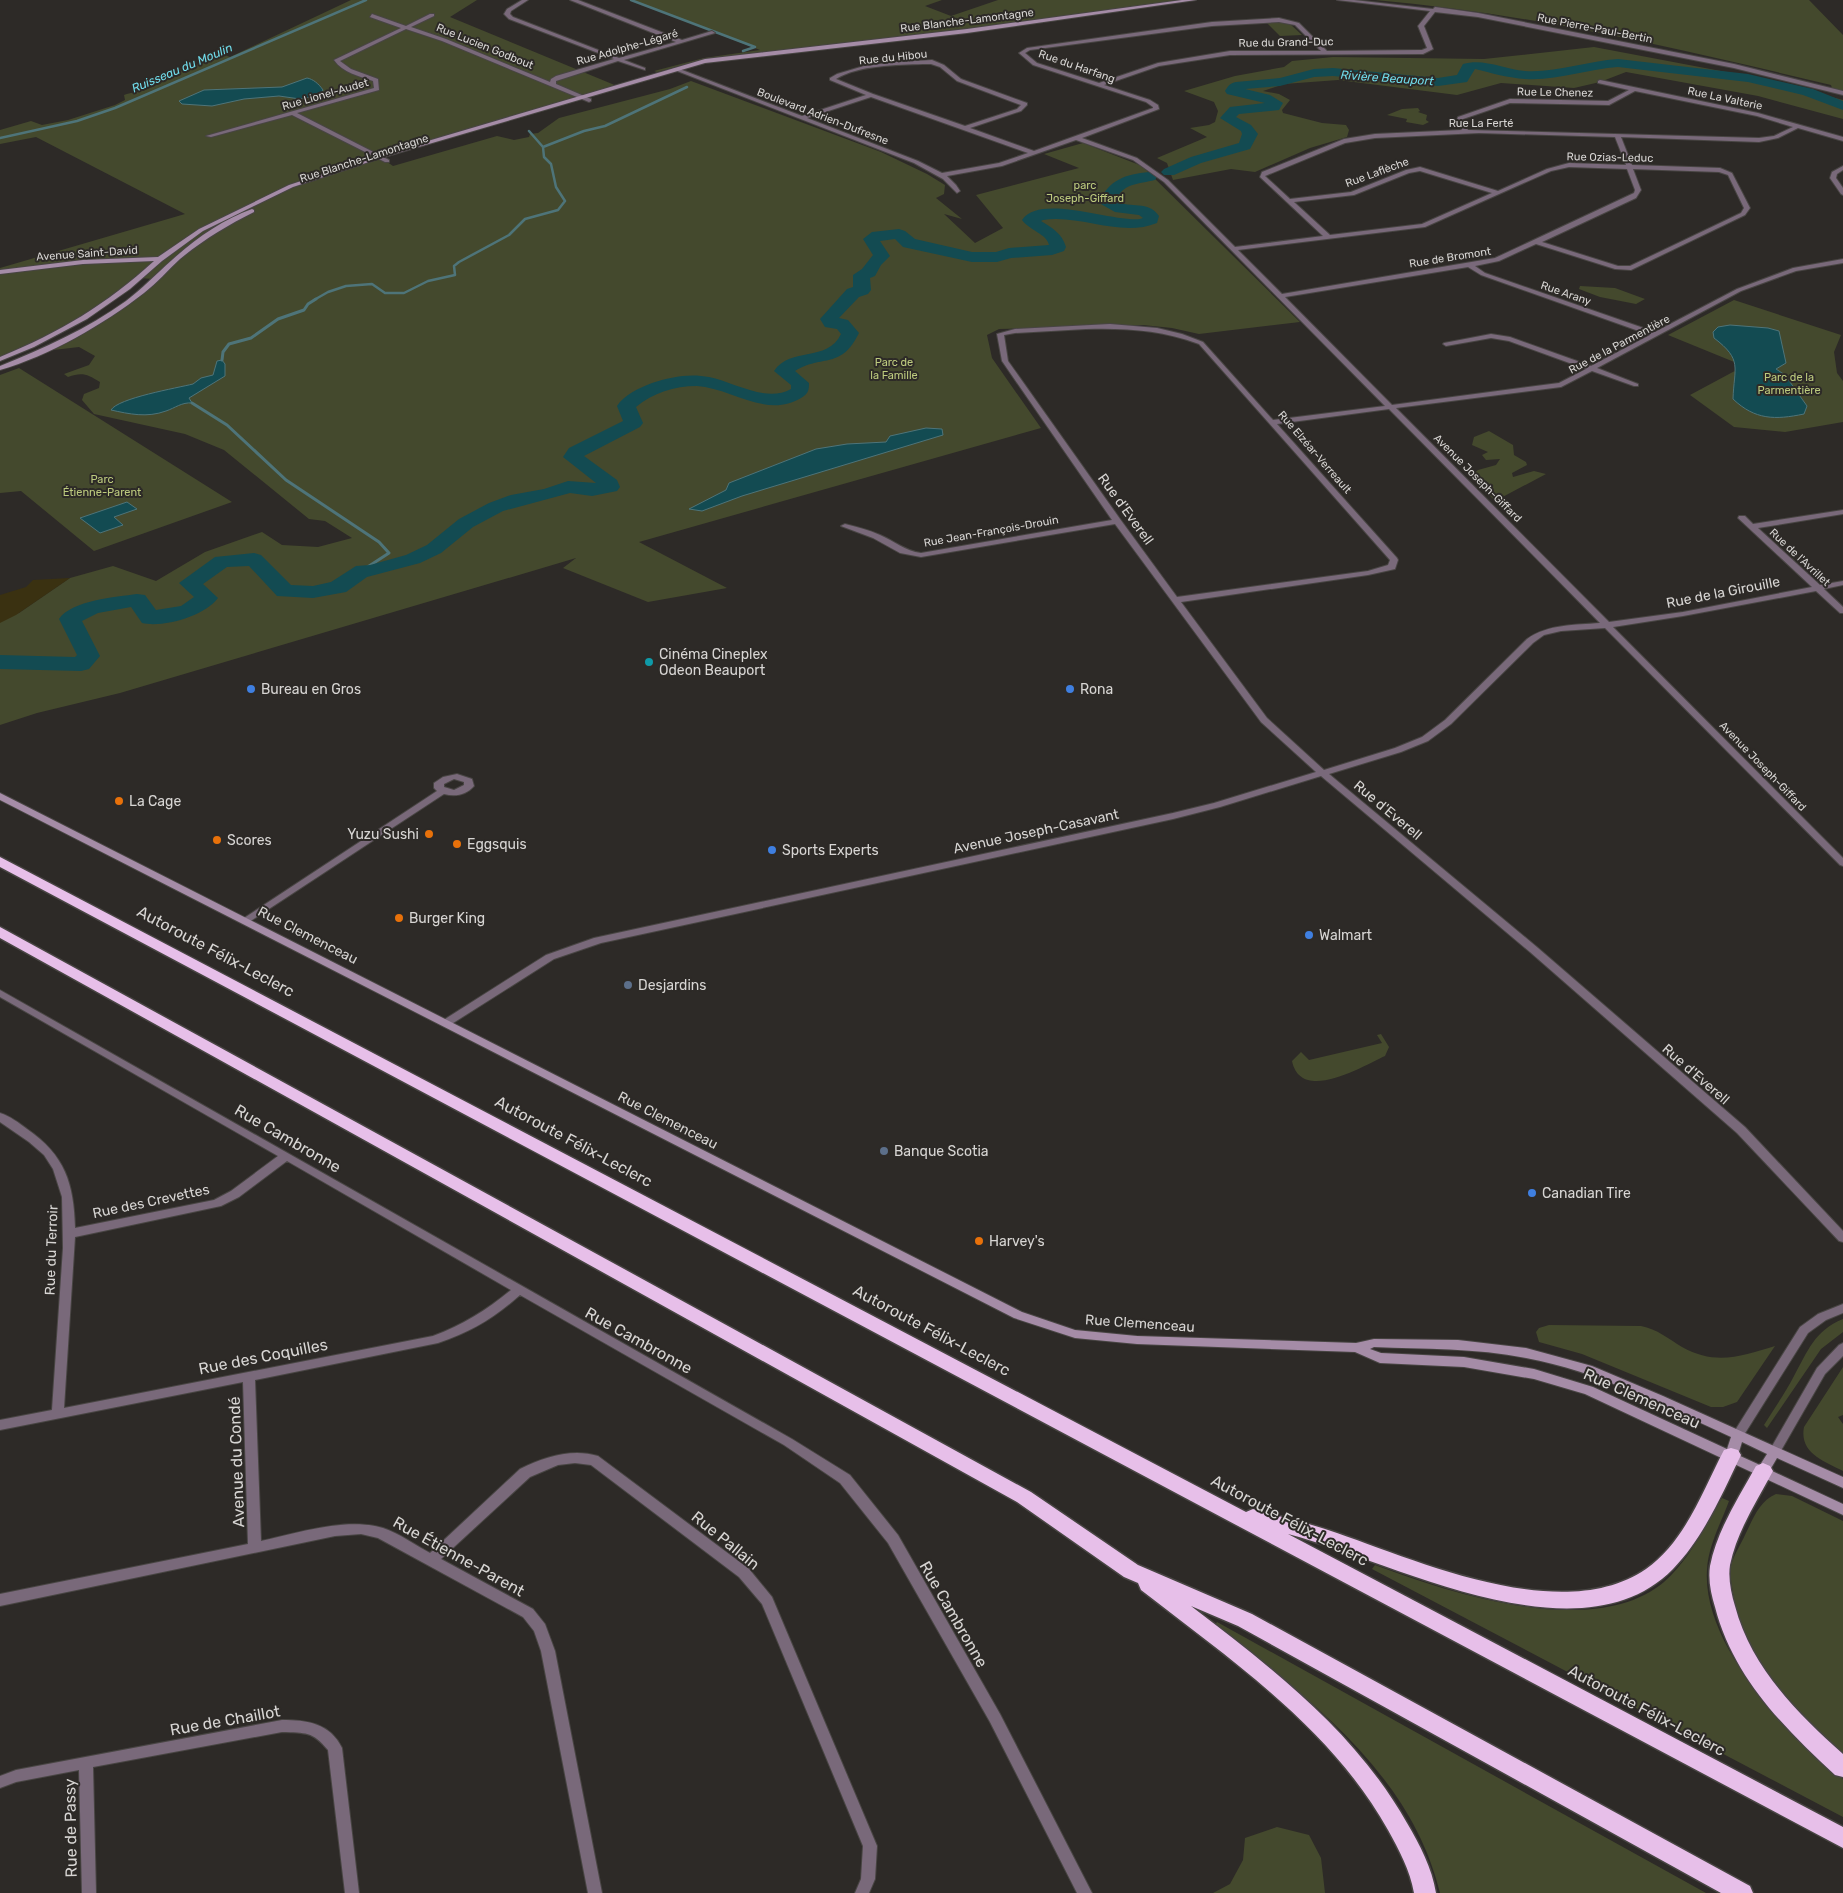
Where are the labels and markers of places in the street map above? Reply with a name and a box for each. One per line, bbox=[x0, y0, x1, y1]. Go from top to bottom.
place label: Cinéma Cineplex Odeon Beauport bbox=[659, 646, 768, 679]
marker: Cinéma Cineplex Odeon Beauport bbox=[643, 656, 655, 668]
place label: Bureau en Gros bbox=[261, 681, 361, 698]
place label: Rona bbox=[1080, 681, 1113, 698]
marker: Bureau en Gros bbox=[245, 683, 257, 695]
marker: Rona bbox=[1064, 683, 1076, 695]
place label: La Cage bbox=[129, 793, 181, 810]
marker: La Cage bbox=[113, 795, 125, 807]
place label: Yuzu Sushi bbox=[347, 826, 419, 843]
marker: Yuzu Sushi bbox=[423, 828, 435, 840]
place label: Scores bbox=[227, 832, 272, 849]
marker: Scores bbox=[211, 834, 223, 846]
place label: Eggsquis bbox=[467, 836, 527, 853]
marker: Eggsquis bbox=[451, 838, 463, 850]
place label: Sports Experts bbox=[782, 842, 879, 859]
marker: Sports Experts bbox=[766, 844, 778, 856]
place label: Burger King bbox=[409, 910, 485, 927]
marker: Burger King bbox=[393, 912, 405, 924]
place label: Walmart bbox=[1319, 927, 1373, 944]
marker: Walmart bbox=[1303, 929, 1315, 941]
place label: Desjardins bbox=[638, 977, 706, 994]
marker: Desjardins bbox=[622, 979, 634, 991]
place label: Banque Scotia bbox=[894, 1143, 989, 1160]
marker: Banque Scotia bbox=[878, 1145, 890, 1157]
place label: Canadian Tire bbox=[1542, 1185, 1631, 1202]
marker: Canadian Tire bbox=[1526, 1187, 1538, 1199]
place label: Harvey's bbox=[989, 1233, 1045, 1250]
marker: Harvey's bbox=[973, 1235, 985, 1247]

